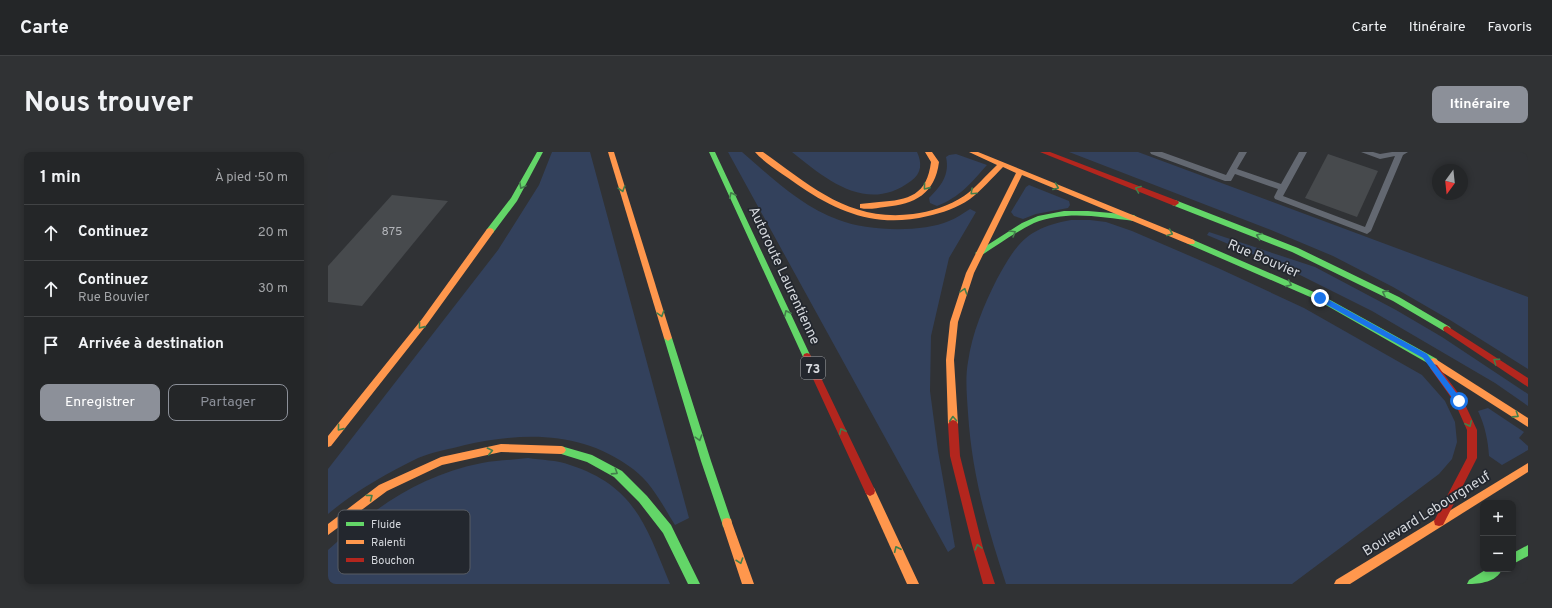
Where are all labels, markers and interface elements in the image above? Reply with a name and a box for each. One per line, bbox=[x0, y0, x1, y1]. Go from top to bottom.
text: Carte bbox=[20, 16, 69, 40]
text: Carte bbox=[1352, 19, 1387, 36]
text: Itinéraire bbox=[1409, 19, 1466, 36]
text: Favoris bbox=[1488, 19, 1532, 36]
text: Nous trouver bbox=[24, 86, 193, 122]
button: Itinéraire bbox=[1432, 86, 1528, 123]
north arrow bbox=[1432, 164, 1468, 200]
text: 1 min bbox=[40, 167, 81, 189]
text: À pied · 50 m bbox=[215, 170, 288, 186]
one-way arrow bbox=[519, 182, 526, 189]
one-way arrow bbox=[924, 182, 931, 189]
one-way arrow bbox=[1052, 182, 1060, 190]
one-way arrow bbox=[1134, 185, 1141, 193]
one-way arrow bbox=[618, 186, 626, 193]
one-way arrow bbox=[970, 187, 978, 195]
one-way arrow bbox=[729, 192, 737, 199]
street label: Autoroute Laurentienne bbox=[744, 204, 823, 347]
icon: ahead bbox=[40, 222, 62, 244]
text: Continuez bbox=[78, 223, 148, 242]
house number: 875 bbox=[382, 224, 402, 240]
text: 20 m bbox=[258, 225, 288, 241]
one-way arrow bbox=[1165, 228, 1173, 236]
one-way arrow bbox=[1009, 231, 1016, 238]
one-way arrow bbox=[1255, 233, 1263, 241]
street label: Rue Bouvier bbox=[1225, 237, 1303, 282]
text: Continuez bbox=[78, 271, 148, 290]
icon: ahead bbox=[40, 278, 62, 300]
one-way arrow bbox=[1285, 279, 1293, 287]
text: 30 m bbox=[258, 281, 288, 297]
one-way arrow bbox=[959, 288, 968, 295]
route end bbox=[1311, 289, 1329, 307]
text: Rue Bouvier bbox=[78, 290, 149, 306]
one-way arrow bbox=[1382, 291, 1389, 298]
one-way arrow bbox=[784, 309, 792, 317]
one-way arrow bbox=[656, 310, 665, 317]
one-way arrow bbox=[419, 322, 426, 329]
icon: arrive bbox=[40, 334, 62, 356]
text: Arrivée à destination bbox=[78, 335, 224, 354]
road number: 73 bbox=[801, 357, 825, 379]
one-way arrow bbox=[1493, 358, 1500, 366]
button: Enregistrer bbox=[40, 384, 160, 421]
button: Partager bbox=[168, 384, 288, 421]
route start bbox=[1450, 392, 1468, 410]
one-way arrow bbox=[1512, 411, 1519, 418]
one-way arrow bbox=[949, 416, 958, 423]
one-way arrow bbox=[1464, 419, 1472, 427]
one-way arrow bbox=[337, 423, 344, 430]
one-way arrow bbox=[839, 427, 847, 435]
one-way arrow bbox=[694, 434, 703, 441]
one-way arrow bbox=[487, 447, 493, 455]
one-way arrow bbox=[611, 468, 618, 475]
street label: Boulevard Lebourgneuf bbox=[1360, 468, 1494, 560]
one-way arrow bbox=[366, 495, 373, 502]
map controls bbox=[1480, 500, 1516, 572]
button: + bbox=[1480, 500, 1516, 536]
legend bbox=[338, 510, 470, 574]
text: Fluide bbox=[371, 518, 401, 532]
text: Ralenti bbox=[371, 536, 406, 550]
button: − bbox=[1480, 536, 1516, 572]
one-way arrow bbox=[974, 543, 983, 550]
one-way arrow bbox=[894, 545, 902, 553]
text: Bouchon bbox=[371, 554, 415, 568]
one-way arrow bbox=[736, 557, 744, 564]

